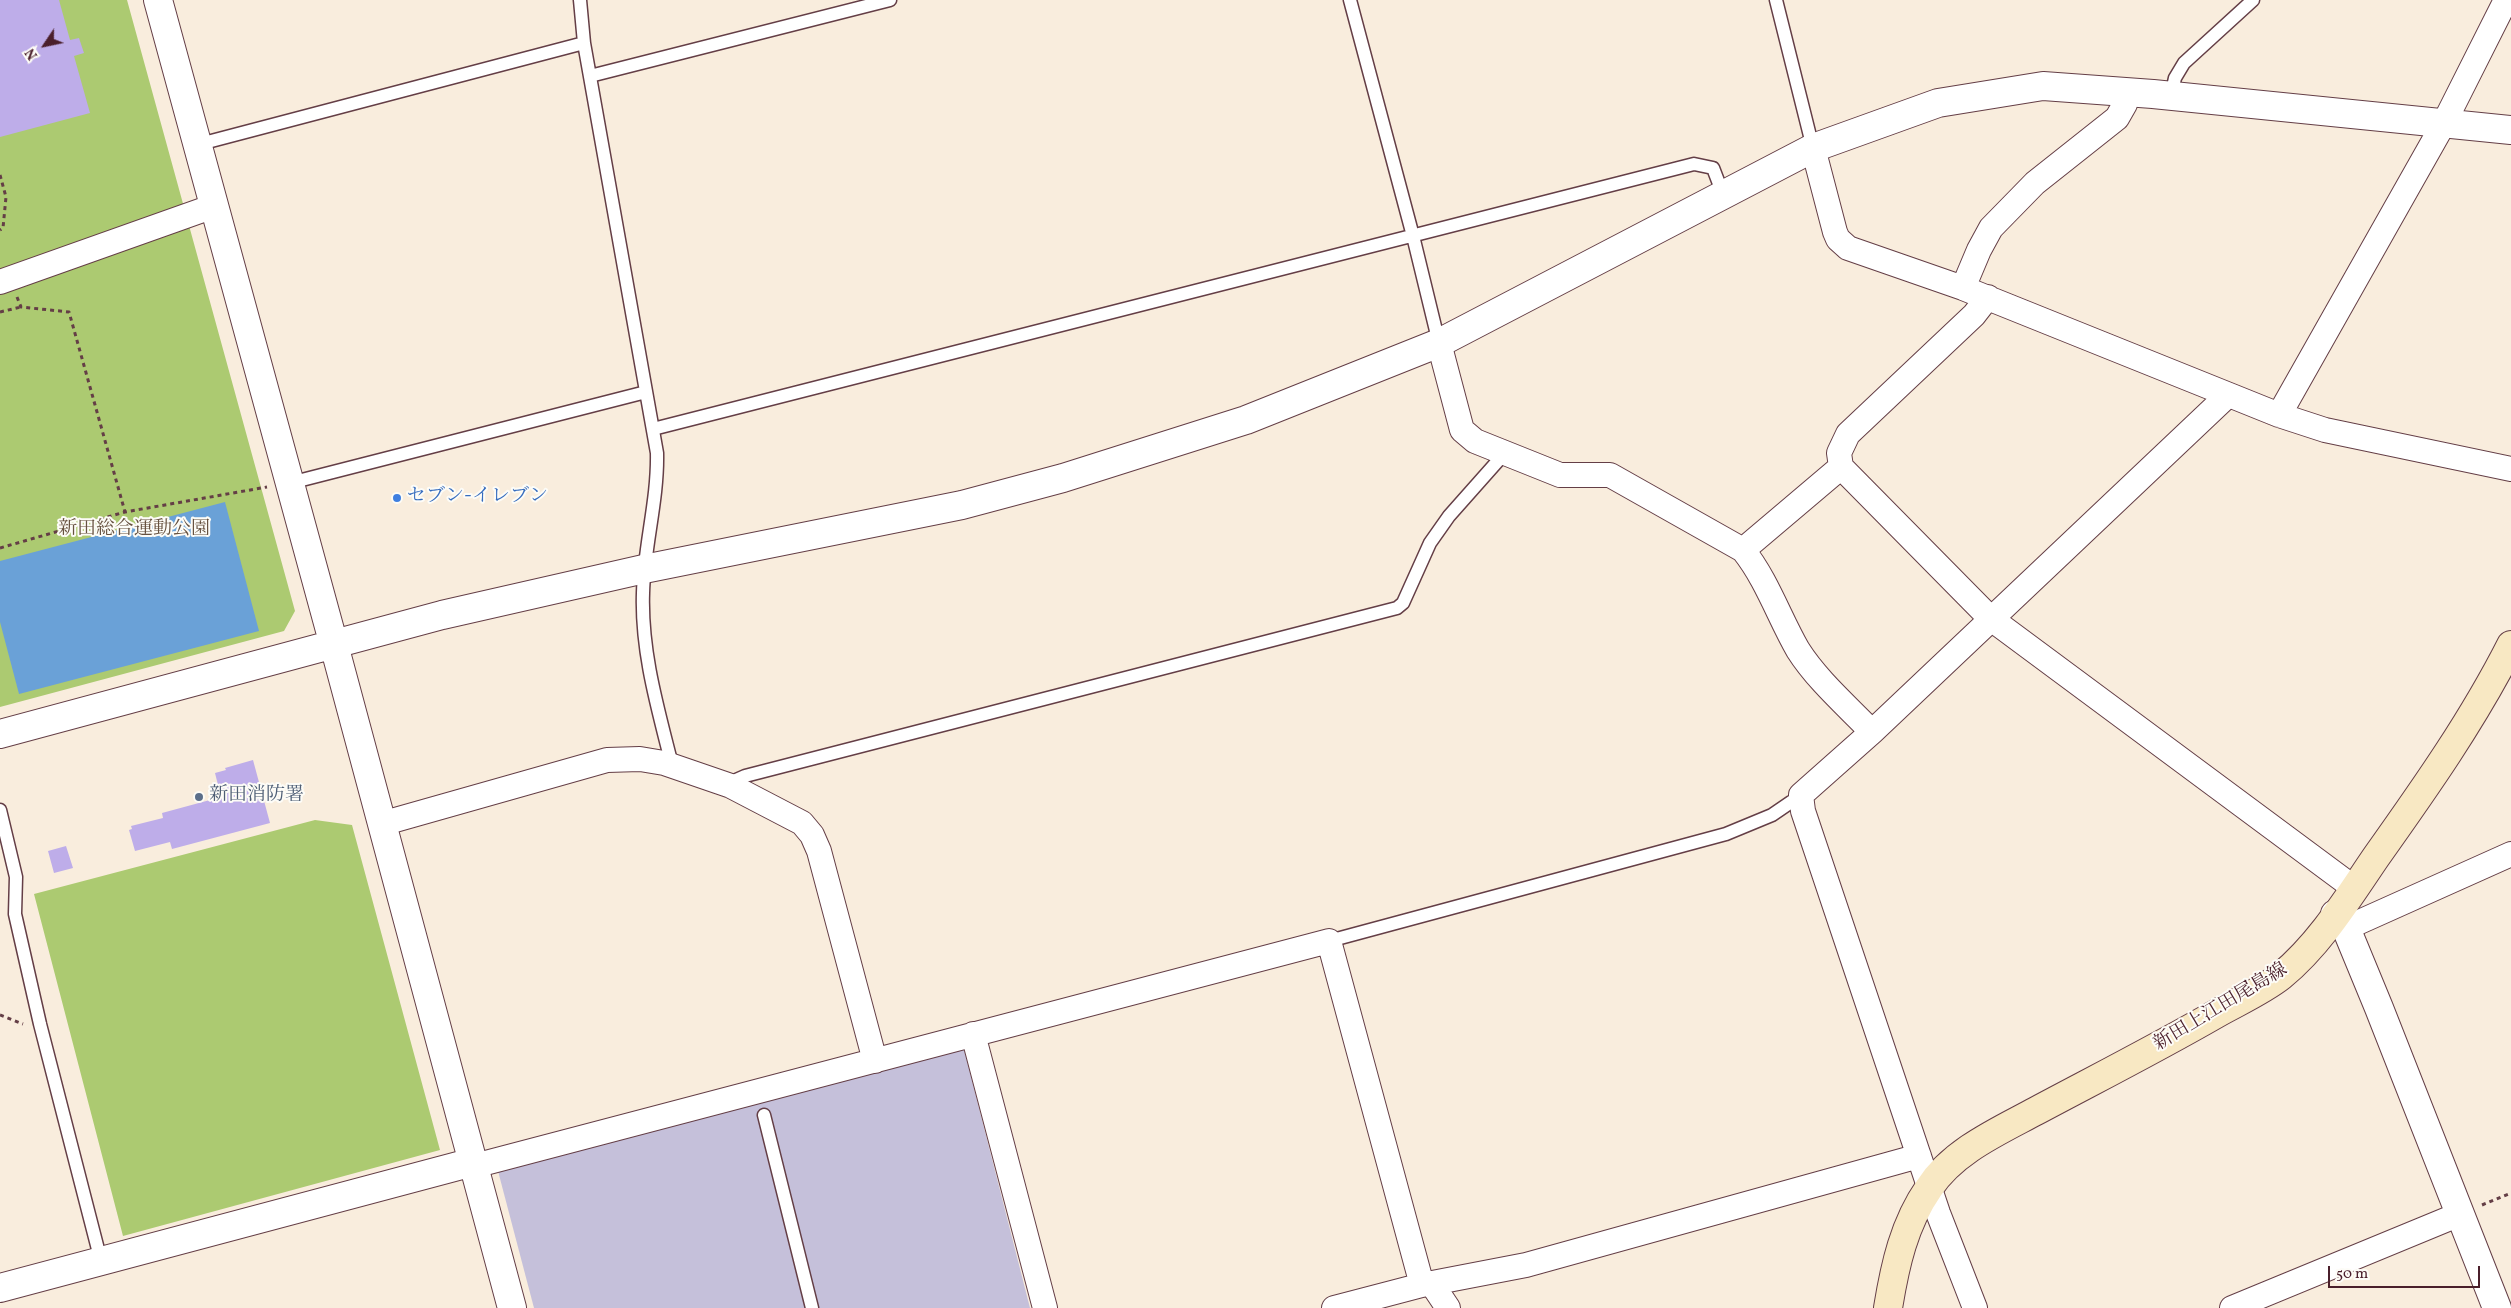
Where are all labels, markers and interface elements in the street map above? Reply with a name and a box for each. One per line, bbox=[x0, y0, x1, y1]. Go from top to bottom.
north arrow bbox=[20, 20, 70, 70]
text: N bbox=[21, 44, 43, 63]
place label: セブン-イレブン bbox=[407, 487, 548, 509]
marker: セブン-イレブン bbox=[391, 492, 403, 504]
park label: 新田総合運動公園 bbox=[58, 520, 210, 542]
place label: 新田消防署 bbox=[209, 786, 304, 808]
marker: 新田消防署 bbox=[193, 791, 205, 803]
street label: 新田上江田尾島線 bbox=[2150, 959, 2292, 1057]
scale bar bbox=[2331, 1256, 2484, 1288]
text: 50 m bbox=[2336, 1264, 2368, 1285]

